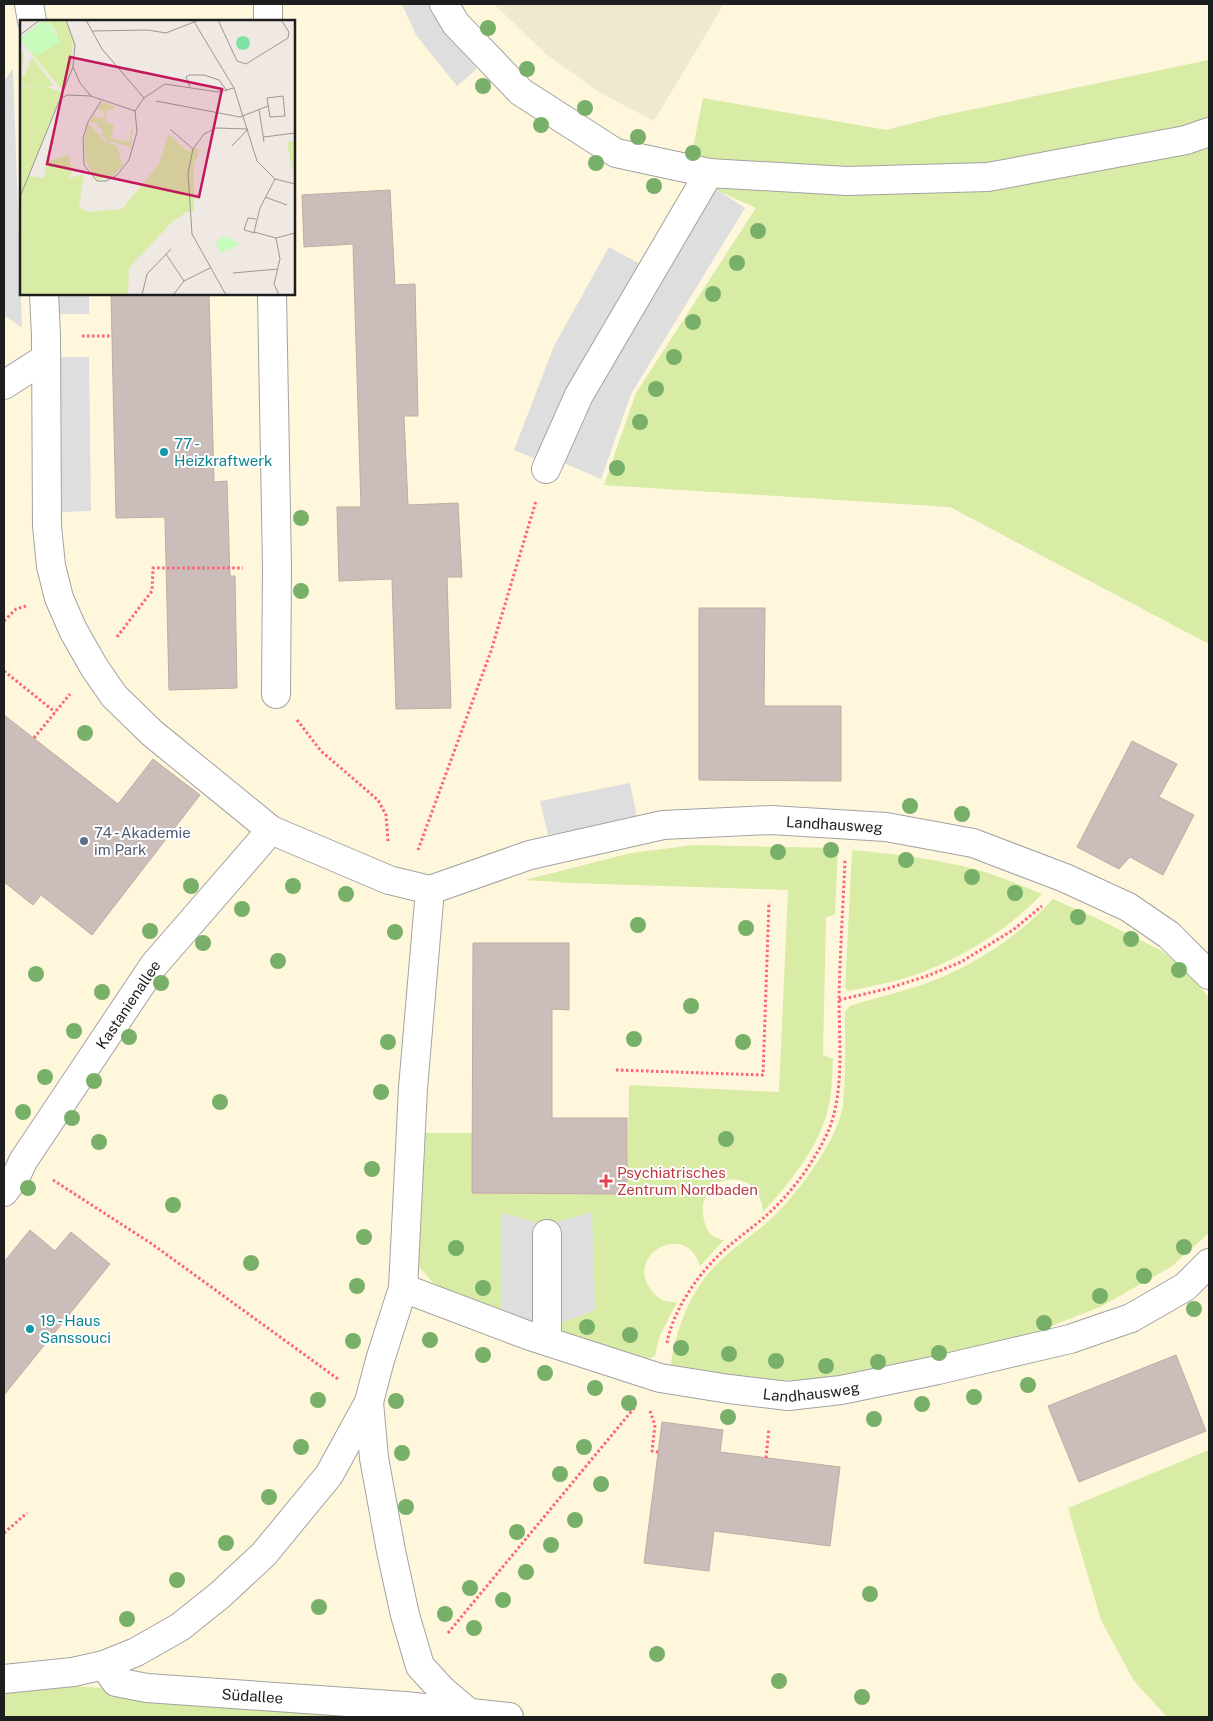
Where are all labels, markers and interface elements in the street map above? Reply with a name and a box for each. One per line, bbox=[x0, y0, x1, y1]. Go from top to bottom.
inset map bbox=[20, 20, 295, 295]
place label: 77 - Heizkraftwerk bbox=[174, 435, 273, 469]
marker: 77 - Heizkraftwerk bbox=[158, 446, 170, 458]
street label: Landhausweg bbox=[786, 812, 883, 835]
place label: 74 - Akademie im Park bbox=[94, 824, 191, 858]
marker: 74 - Akademie im Park bbox=[78, 835, 90, 847]
street label: Kastanienallee bbox=[92, 956, 163, 1052]
place label: Psychiatrisches Zentrum Nordbaden bbox=[617, 1164, 758, 1198]
marker: Psychiatrisches Zentrum Nordbaden bbox=[599, 1174, 613, 1188]
place label: 19 - Haus Sanssouci bbox=[40, 1312, 111, 1346]
marker: 19 - Haus Sanssouci bbox=[24, 1323, 36, 1335]
street label: Landhausweg bbox=[762, 1378, 861, 1404]
street label: Südallee bbox=[221, 1685, 284, 1706]

